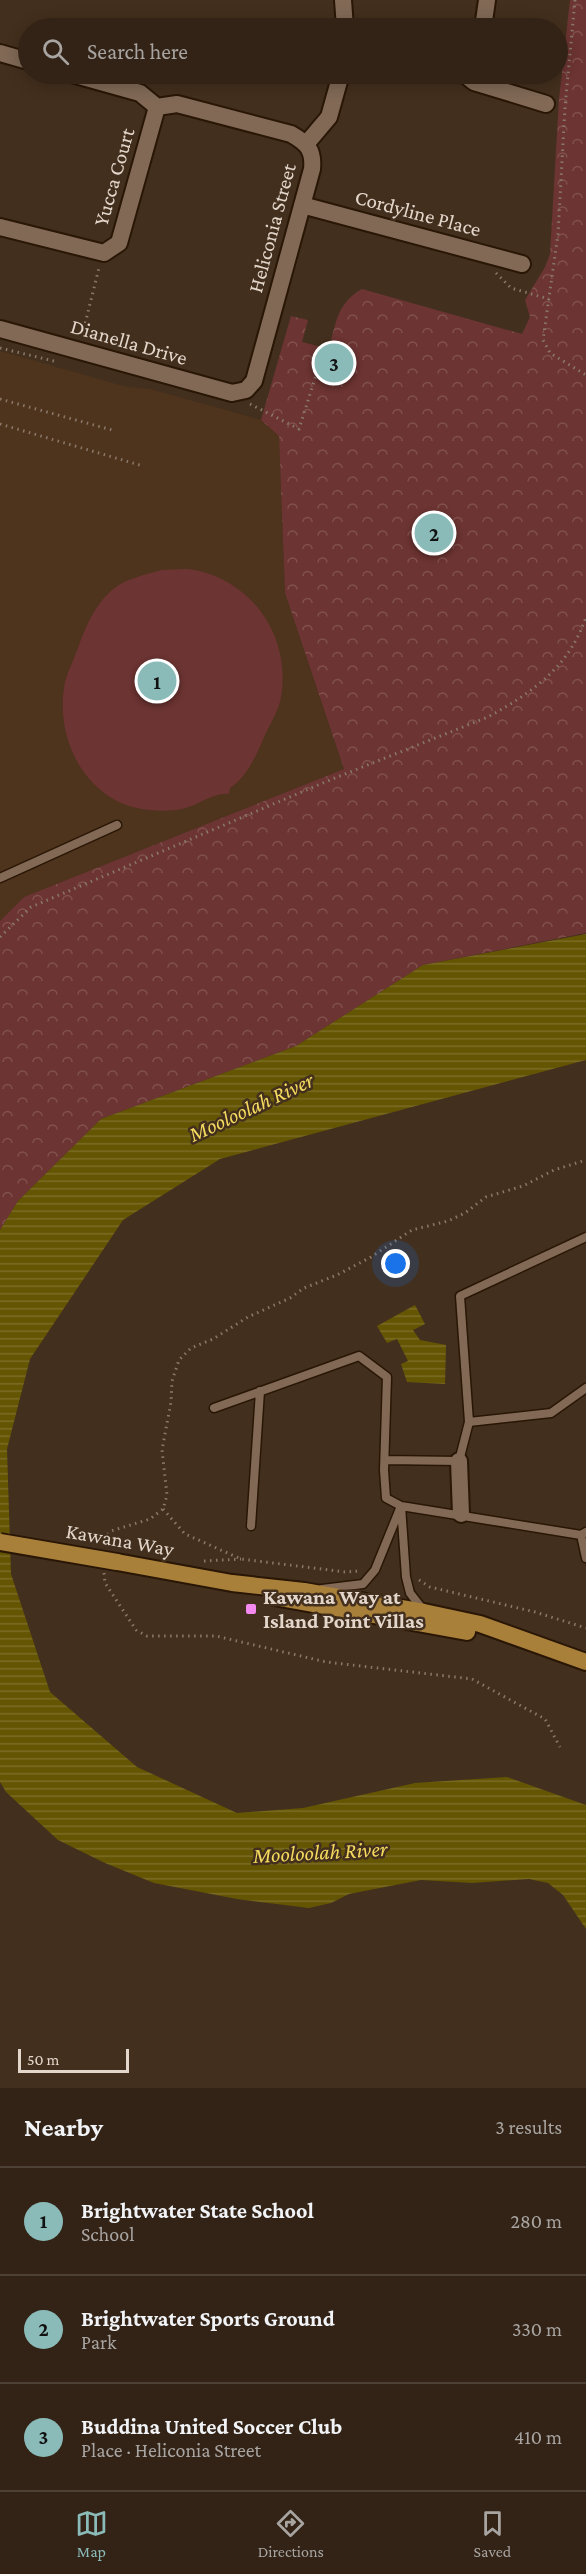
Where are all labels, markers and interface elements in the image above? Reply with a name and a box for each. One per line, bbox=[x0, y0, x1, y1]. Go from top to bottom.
search box bbox=[18, 18, 568, 84]
icon: search bbox=[39, 35, 72, 68]
text: Search here bbox=[87, 39, 188, 64]
street label: Yucca Court bbox=[89, 124, 140, 229]
street label: Heliconia Street bbox=[243, 160, 301, 295]
street label: Cordyline Place bbox=[352, 185, 484, 241]
street label: Dianella Drive bbox=[68, 314, 190, 370]
pin: 3 bbox=[314, 340, 354, 386]
pin: 2 bbox=[414, 510, 454, 556]
pin: 1 bbox=[138, 658, 176, 704]
water label: Mooloolah River bbox=[184, 1067, 319, 1147]
your location bbox=[381, 1249, 410, 1278]
street label: Kawana Way bbox=[64, 1519, 176, 1561]
place label: Kawana Way at Island Point Villas bbox=[263, 1585, 424, 1633]
marker: Kawana Way at Island Point Villas bbox=[244, 1602, 258, 1616]
water label: Mooloolah River bbox=[251, 1836, 389, 1868]
scale bar bbox=[18, 2046, 129, 2074]
text: 50 m bbox=[27, 2051, 59, 2068]
text: Nearby bbox=[24, 2113, 103, 2142]
text: 3 results bbox=[495, 2116, 562, 2138]
text: Brightwater State School bbox=[81, 2198, 314, 2223]
text: 1 bbox=[40, 2210, 47, 2232]
text: 280 m bbox=[511, 2210, 562, 2232]
text: School bbox=[81, 2223, 134, 2245]
text: Brightwater Sports Ground bbox=[81, 2306, 335, 2331]
text: 2 bbox=[38, 2318, 49, 2340]
text: 330 m bbox=[512, 2318, 562, 2340]
text: Park bbox=[81, 2331, 117, 2353]
text: Buddina United Soccer Club bbox=[81, 2414, 342, 2439]
text: 3 bbox=[39, 2426, 48, 2448]
text: 410 m bbox=[514, 2426, 562, 2448]
text: Place · Heliconia Street bbox=[81, 2439, 261, 2461]
tab: Map bbox=[75, 2507, 108, 2560]
tab: Directions bbox=[258, 2507, 324, 2560]
tab: Saved bbox=[474, 2507, 511, 2560]

